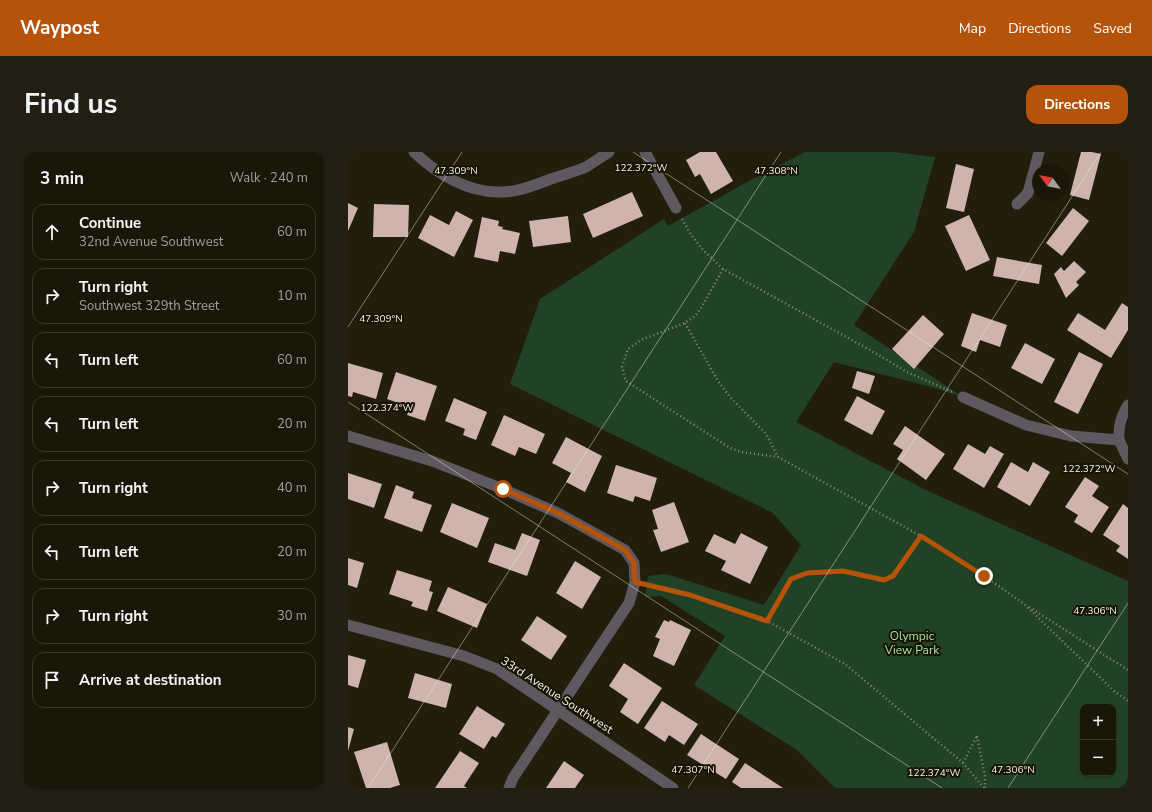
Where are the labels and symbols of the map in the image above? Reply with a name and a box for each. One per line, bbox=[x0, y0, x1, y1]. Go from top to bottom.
text: 122.372°W bbox=[614, 161, 668, 175]
text: 47.309°N bbox=[434, 164, 478, 178]
text: 47.308°N bbox=[754, 164, 798, 178]
north arrow bbox=[1032, 164, 1068, 200]
text: 47.309°N bbox=[359, 312, 403, 326]
text: 122.374°W bbox=[360, 401, 414, 415]
text: 122.372°W bbox=[1062, 462, 1116, 476]
route start bbox=[494, 480, 512, 498]
route end bbox=[975, 567, 993, 585]
text: 47.306°N bbox=[1073, 604, 1117, 618]
park label: Olympic View Park bbox=[884, 628, 940, 658]
street label: 33rd Avenue Southwest bbox=[498, 653, 617, 738]
text: 47.307°N bbox=[671, 763, 715, 777]
text: 47.306°N bbox=[991, 763, 1035, 777]
text: 122.374°W bbox=[907, 766, 961, 780]

